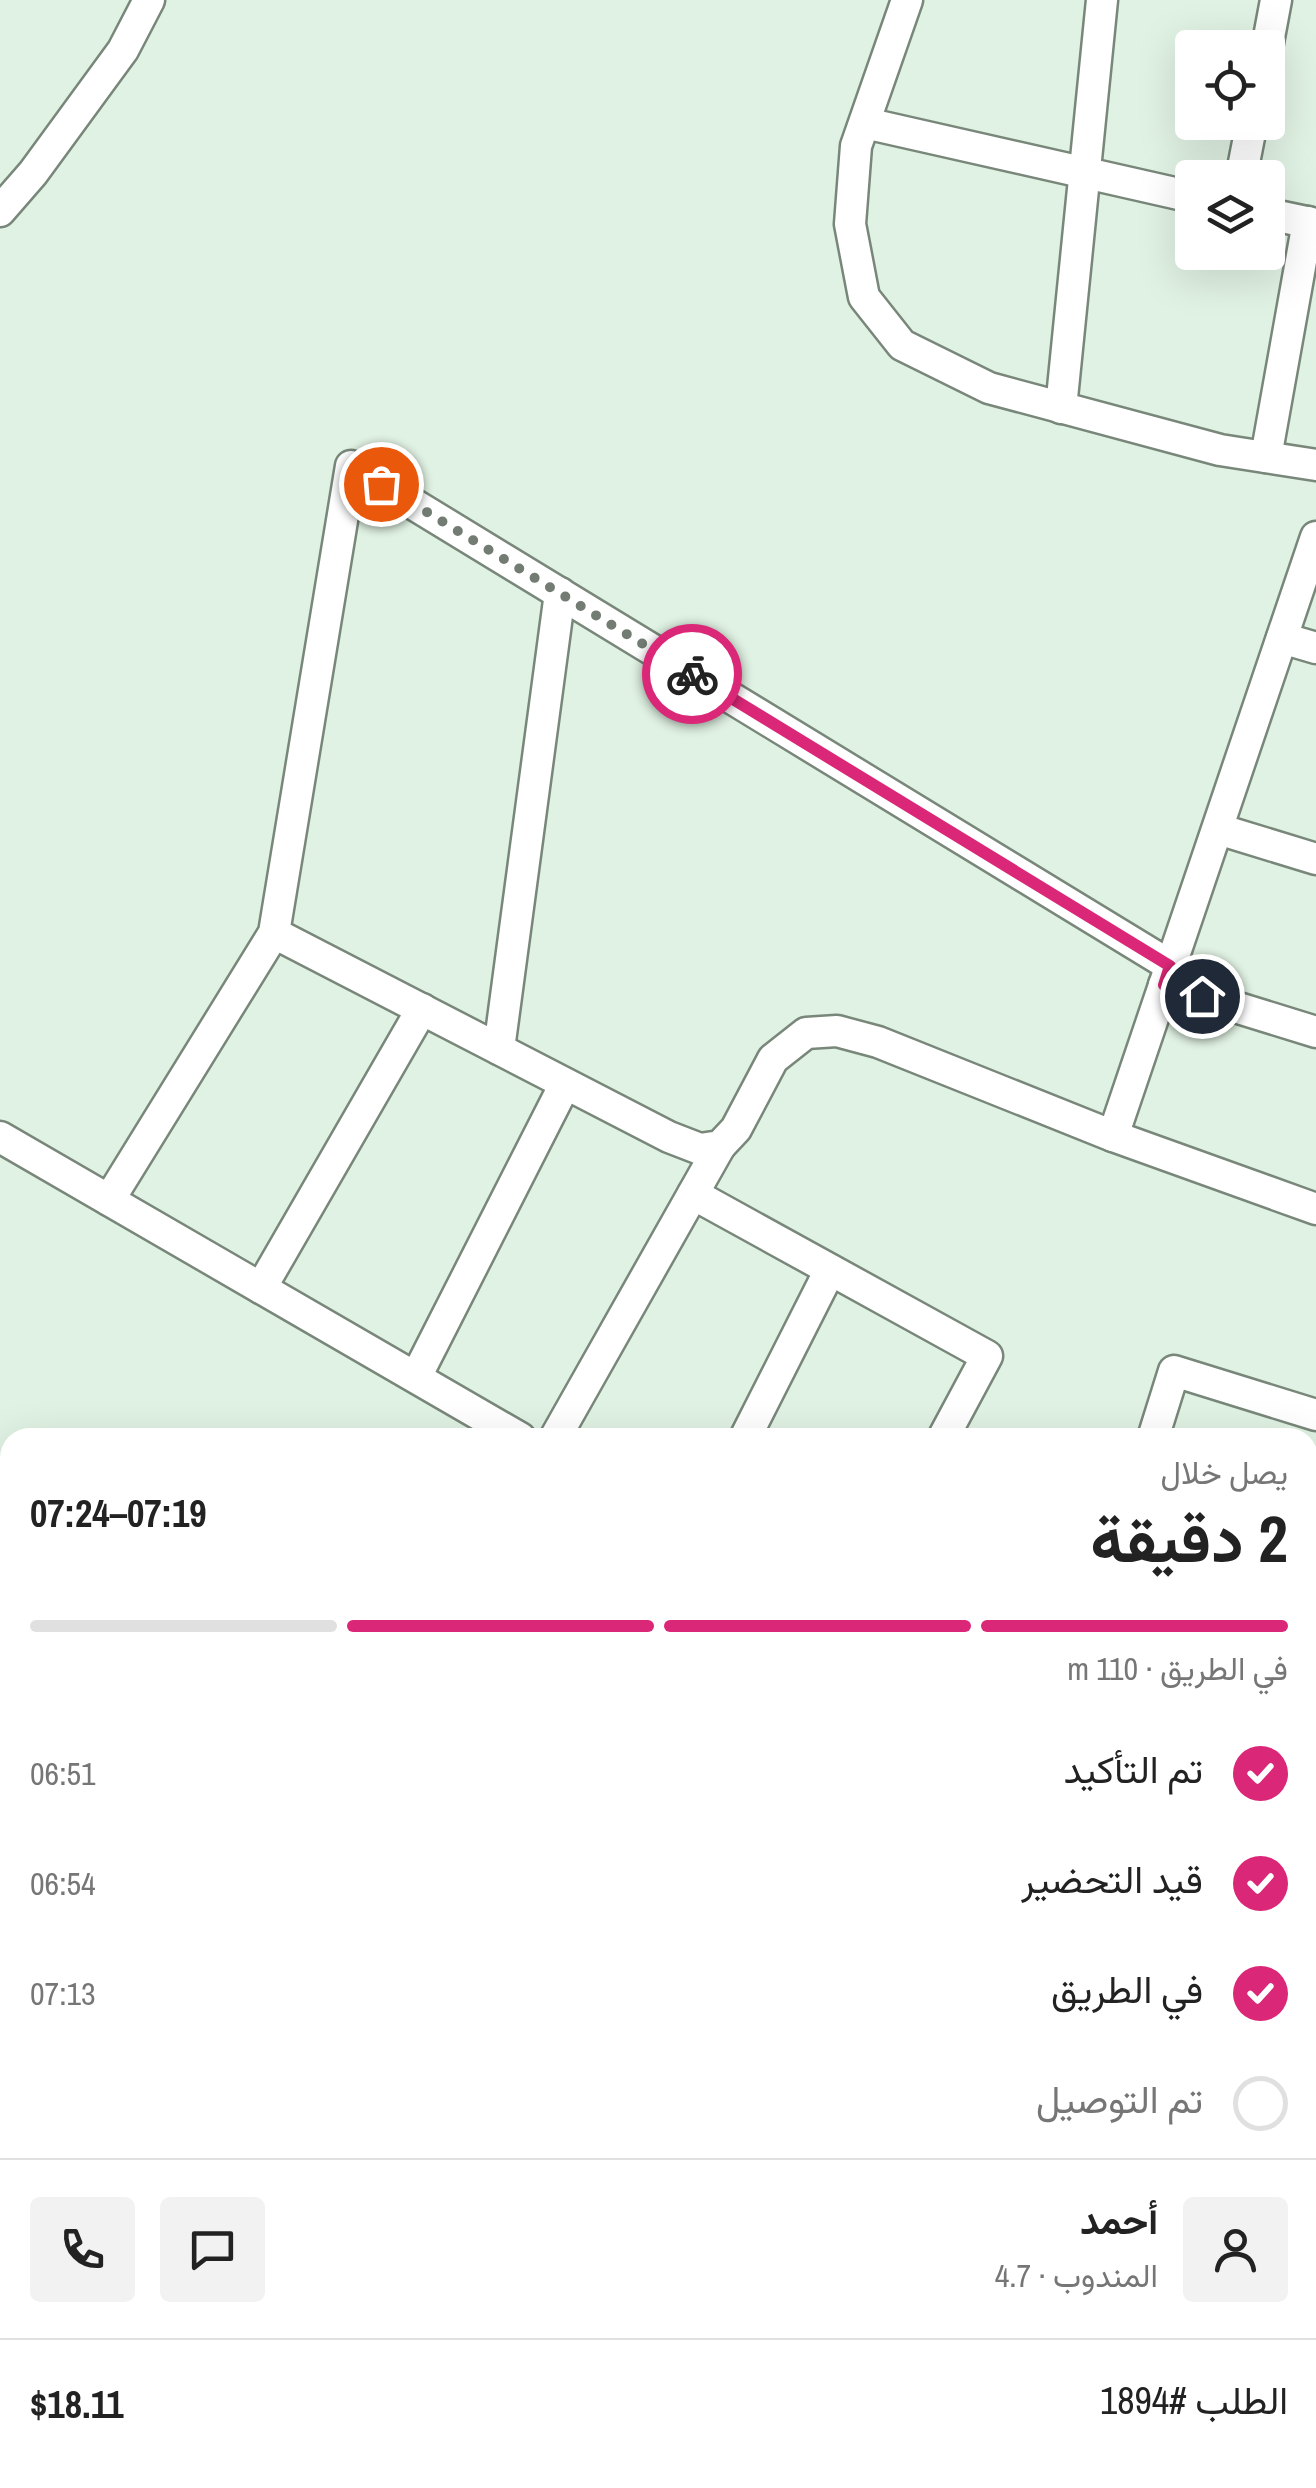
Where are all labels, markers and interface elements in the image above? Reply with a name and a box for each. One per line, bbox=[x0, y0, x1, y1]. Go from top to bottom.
map controls bbox=[1175, 30, 1285, 270]
button: locate bbox=[1175, 30, 1285, 140]
button: layers bbox=[1175, 160, 1285, 270]
pin bbox=[339, 442, 424, 527]
icon: bag bbox=[354, 457, 409, 512]
courier bbox=[642, 624, 742, 724]
icon: bike bbox=[665, 647, 720, 702]
pin bbox=[1160, 954, 1245, 1039]
icon: home bbox=[1175, 969, 1230, 1024]
text: يصل خلال bbox=[1161, 1451, 1288, 1494]
text: 07:19–07:24 bbox=[30, 1488, 207, 1539]
text: 2 دقيقة bbox=[1090, 1495, 1288, 1582]
text: في الطريق · 110 m bbox=[1067, 1647, 1288, 1690]
text: تم التأكيد bbox=[1063, 1744, 1203, 1795]
icon: check bbox=[1233, 1746, 1288, 1801]
text: 06:51 bbox=[30, 1752, 96, 1795]
text: قيد التحضير bbox=[1021, 1854, 1203, 1905]
icon: check bbox=[1233, 1856, 1288, 1911]
text: 06:54 bbox=[30, 1862, 96, 1905]
text: في الطريق bbox=[1051, 1964, 1203, 2015]
icon: check bbox=[1233, 1966, 1288, 2021]
text: 07:13 bbox=[30, 1972, 96, 2015]
text: تم التوصيل bbox=[1036, 2074, 1203, 2125]
text: أحمد bbox=[1080, 2195, 1158, 2246]
button: phone bbox=[30, 2197, 135, 2302]
button: chat bbox=[160, 2197, 265, 2302]
button: person bbox=[1183, 2197, 1288, 2302]
text: المندوب · 4.7 bbox=[995, 2254, 1158, 2297]
text: الطلب #1894 bbox=[1100, 2375, 1288, 2426]
text: $18.11 bbox=[30, 2379, 124, 2430]

